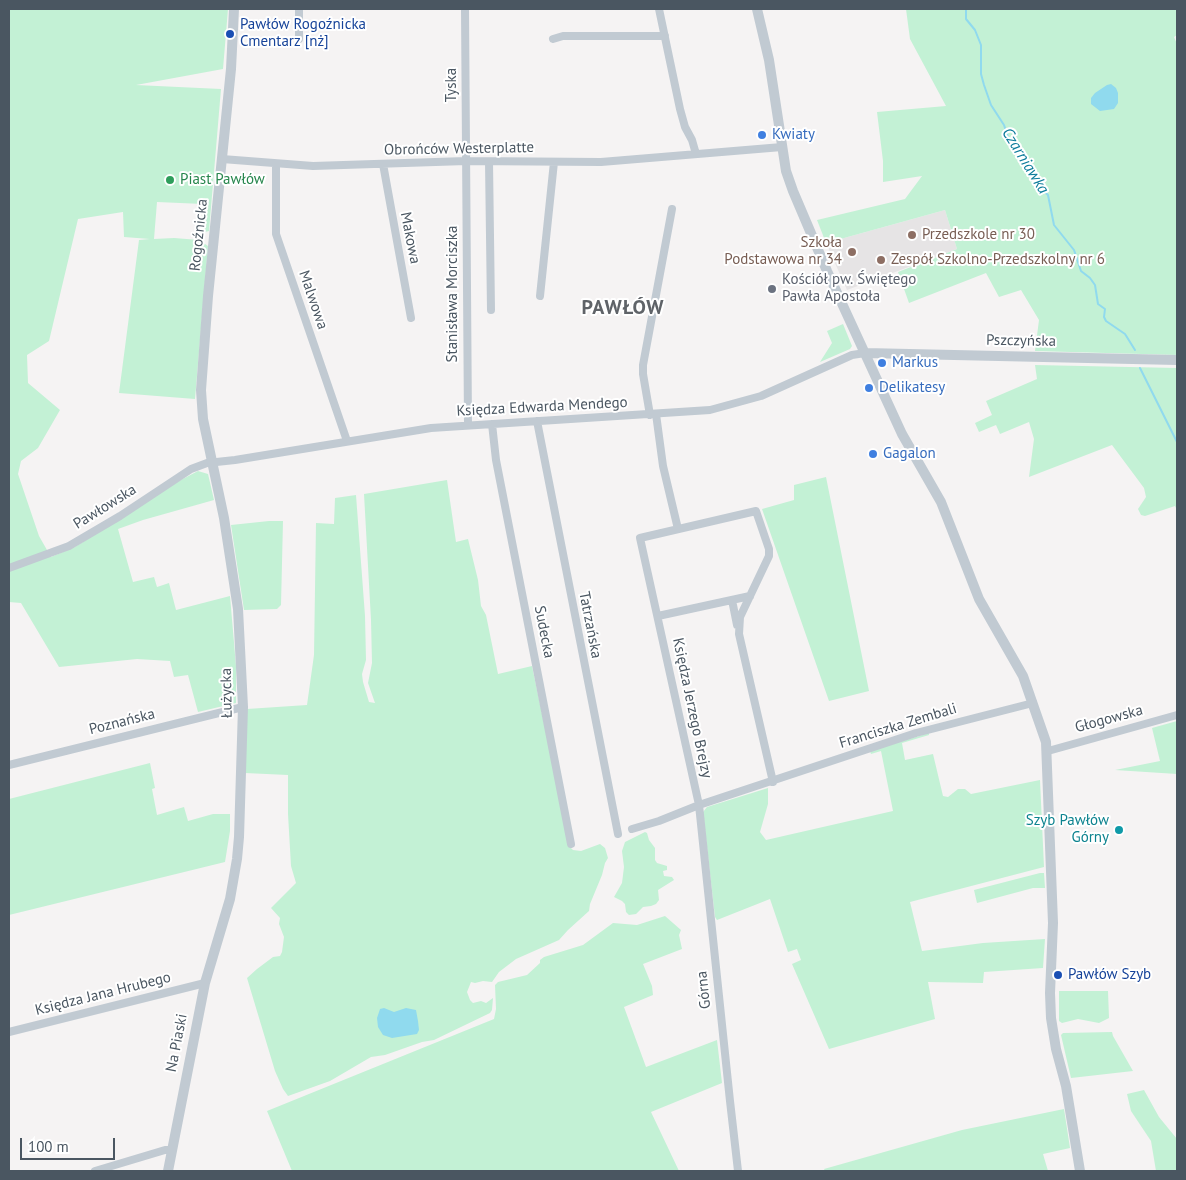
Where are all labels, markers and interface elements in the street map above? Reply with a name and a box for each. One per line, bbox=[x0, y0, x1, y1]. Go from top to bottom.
place label: Pawłów Rogoźnicka Cmentarz [nż] bbox=[240, 16, 366, 51]
marker: Pawłów Rogoźnicka Cmentarz [nż] bbox=[224, 28, 236, 40]
street label: Tyska bbox=[443, 68, 461, 102]
water label: Czarniawka bbox=[997, 125, 1053, 197]
place label: Kwiaty bbox=[772, 126, 815, 144]
marker: Kwiaty bbox=[756, 129, 768, 141]
street label: Obrońców Westerplatte bbox=[384, 139, 534, 159]
place label: Piast Pawłów bbox=[180, 171, 265, 189]
marker: Piast Pawłów bbox=[164, 174, 176, 186]
street label: Rogoźnicka bbox=[186, 198, 212, 272]
street label: Makowa bbox=[396, 210, 424, 266]
street label: Stanisława Morciszka bbox=[444, 226, 462, 362]
place label: Przedszkole nr 30 bbox=[922, 226, 1035, 244]
marker: Przedszkole nr 30 bbox=[906, 229, 918, 241]
place label: Szkoła Podstawowa nr 34 bbox=[724, 234, 842, 269]
marker: Szkoła Podstawowa nr 34 bbox=[846, 246, 858, 258]
place label: Zespół Szkolno-Przedszkolny nr 6 bbox=[891, 251, 1105, 269]
marker: Zespół Szkolno-Przedszkolny nr 6 bbox=[875, 254, 887, 266]
street label: Malwowa bbox=[295, 268, 331, 332]
place label: Kościół pw. Świętego Pawła Apostoła bbox=[782, 271, 916, 306]
marker: Kościół pw. Świętego Pawła Apostoła bbox=[766, 283, 778, 295]
district label: PAWŁÓW bbox=[581, 296, 665, 320]
street label: Pszczyńska bbox=[986, 331, 1056, 351]
place label: Markus bbox=[892, 354, 938, 372]
marker: Markus bbox=[876, 357, 888, 369]
place label: Delikatesy bbox=[879, 379, 945, 397]
marker: Delikatesy bbox=[863, 382, 875, 394]
street label: Księdza Edwarda Mendego bbox=[456, 394, 628, 420]
place label: Gagalon bbox=[883, 445, 936, 463]
marker: Gagalon bbox=[867, 448, 879, 460]
street label: Pawłowska bbox=[70, 481, 140, 533]
street label: Tatrzańska bbox=[575, 590, 605, 660]
street label: Sudecka bbox=[530, 604, 558, 660]
street label: Księdza Jerzego Brejzy bbox=[668, 636, 716, 780]
street label: Łużycka bbox=[218, 668, 236, 718]
street label: Franciszka Zembali bbox=[837, 700, 959, 752]
street label: Głogowska bbox=[1073, 701, 1145, 737]
street label: Poznańska bbox=[87, 705, 157, 739]
place label: Szyb Pawłów Górny bbox=[1026, 812, 1109, 847]
marker: Szyb Pawłów Górny bbox=[1113, 824, 1125, 836]
place label: Pawłów Szyb bbox=[1068, 966, 1151, 984]
street label: Księdza Jana Hrubego bbox=[33, 968, 173, 1020]
marker: Pawłów Szyb bbox=[1052, 969, 1064, 981]
street label: Górna bbox=[693, 970, 715, 1010]
street label: Na Piaski bbox=[163, 1012, 191, 1074]
scale bar bbox=[22, 1128, 118, 1160]
text: 100 m bbox=[28, 1137, 69, 1156]

